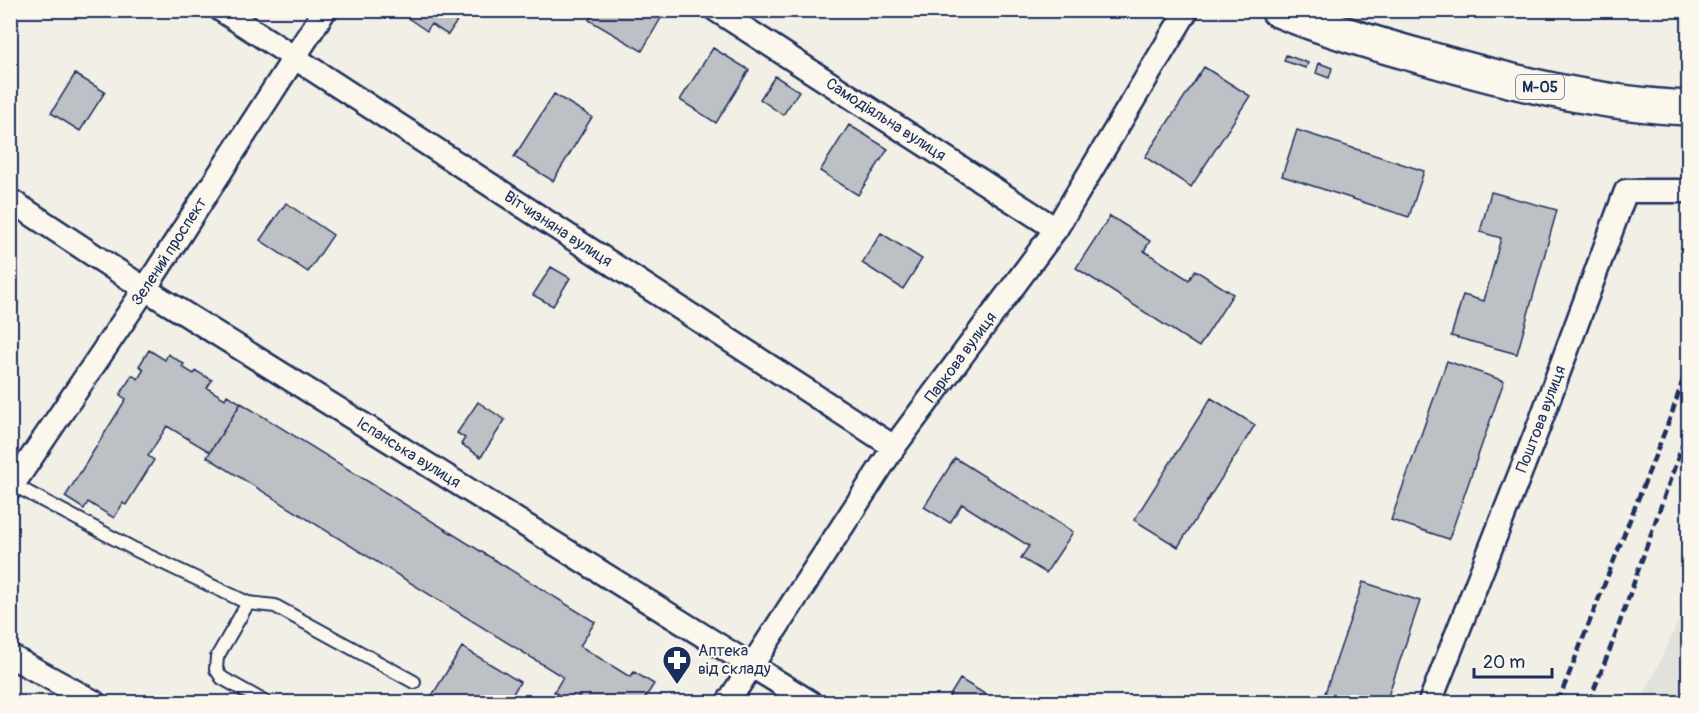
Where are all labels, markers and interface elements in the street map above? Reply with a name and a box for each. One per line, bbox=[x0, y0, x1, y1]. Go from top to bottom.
street label: Самодіяльна вулиця bbox=[822, 73, 950, 165]
road number: М-05 bbox=[1516, 75, 1564, 99]
street label: Вітчизняна вулиця bbox=[500, 186, 616, 271]
street label: Зелений проспект bbox=[127, 194, 211, 309]
street label: Паркова вулиця bbox=[920, 308, 1001, 407]
street label: Поштова вулиця bbox=[1511, 363, 1570, 475]
street label: Іспанська вулиця bbox=[353, 413, 464, 493]
place label: Аптека від складу bbox=[698, 641, 771, 679]
scale bar bbox=[1474, 641, 1552, 679]
pharmacy icon: Аптека від складу bbox=[661, 644, 693, 686]
text: 20 m bbox=[1483, 651, 1525, 674]

